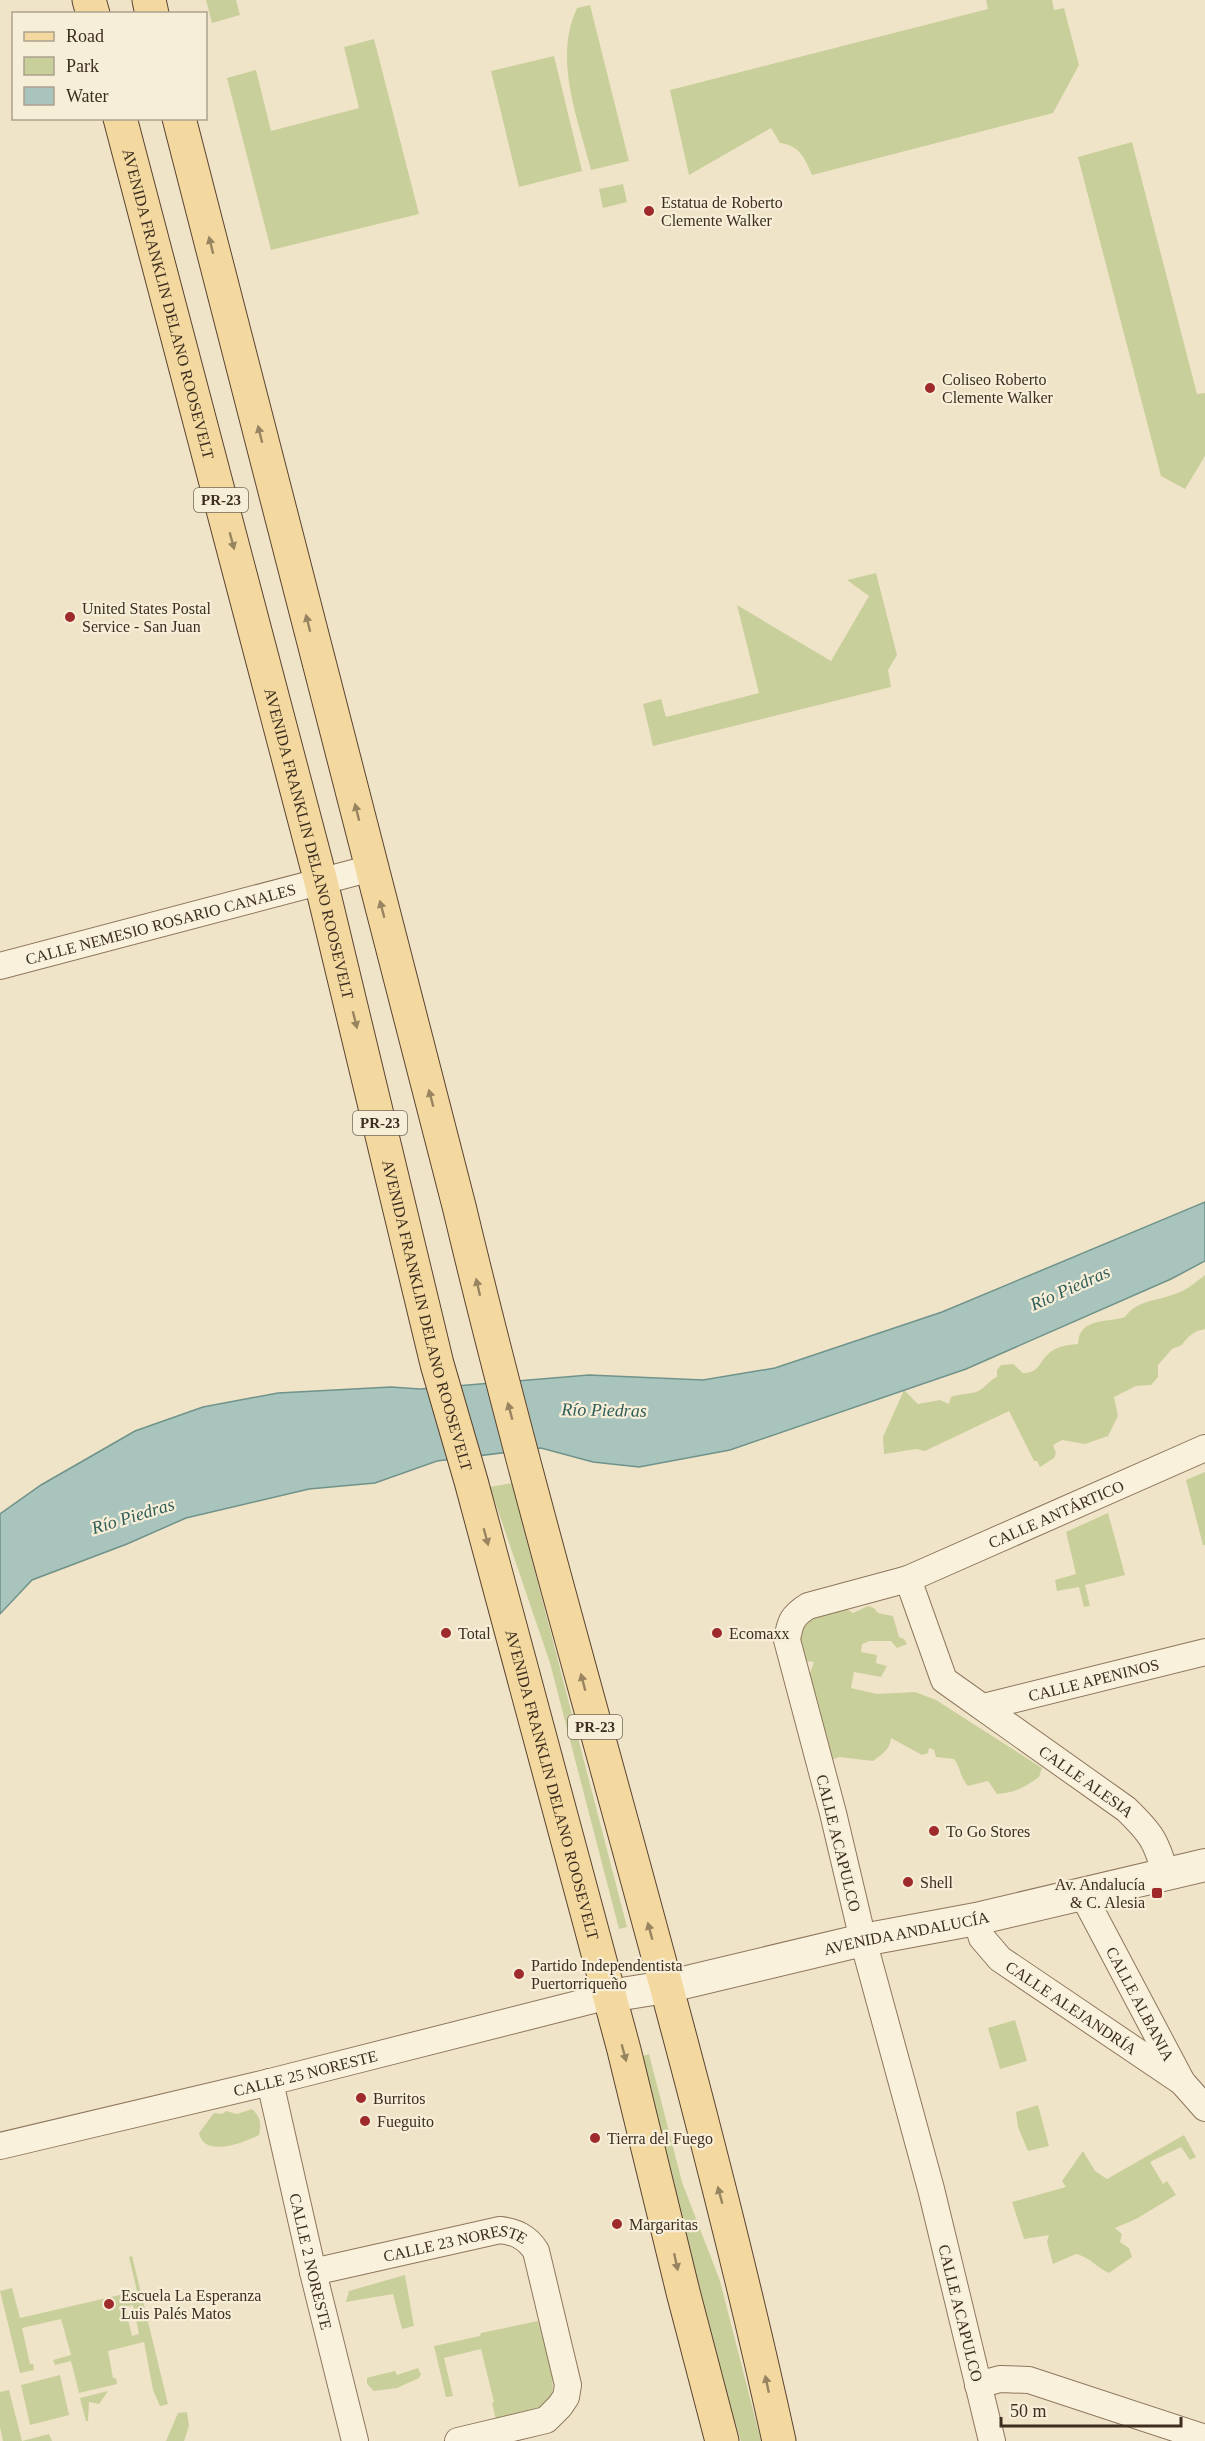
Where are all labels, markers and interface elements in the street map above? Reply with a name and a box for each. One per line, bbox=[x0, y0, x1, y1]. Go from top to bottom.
legend bbox=[12, 12, 207, 120]
text: Road bbox=[66, 26, 104, 46]
text: Park bbox=[66, 56, 99, 76]
text: Water bbox=[66, 86, 109, 106]
street label: AVENIDA FRANKLIN DELANO ROOSEVELT bbox=[119, 147, 217, 461]
place label: Estatua de Roberto Clemente Walker bbox=[661, 194, 783, 229]
marker: Estatua de Roberto Clemente Walker bbox=[642, 204, 656, 218]
one-way arrow bbox=[206, 236, 216, 254]
place label: Coliseo Roberto Clemente Walker bbox=[942, 371, 1053, 406]
marker: Coliseo Roberto Clemente Walker bbox=[923, 381, 937, 395]
one-way arrow bbox=[255, 425, 264, 443]
road number: PR-23 bbox=[194, 488, 248, 512]
one-way arrow bbox=[228, 532, 237, 550]
place label: United States Postal Service - San Juan bbox=[82, 600, 211, 635]
marker: United States Postal Service - San Juan bbox=[63, 610, 77, 624]
one-way arrow bbox=[303, 614, 313, 632]
street label: AVENIDA FRANKLIN DELANO ROOSEVELT bbox=[261, 686, 357, 1001]
one-way arrow bbox=[352, 803, 361, 821]
street label: CALLE NEMESIO ROSARIO CANALES bbox=[24, 880, 298, 968]
one-way arrow bbox=[377, 900, 386, 918]
one-way arrow bbox=[350, 1011, 360, 1029]
one-way arrow bbox=[425, 1089, 435, 1107]
road number: PR-23 bbox=[353, 1111, 407, 1135]
street label: AVENIDA FRANKLIN DELANO ROOSEVELT bbox=[379, 1158, 476, 1473]
water label: Río Piedras bbox=[1026, 1261, 1113, 1315]
one-way arrow bbox=[473, 1278, 483, 1296]
water label: Río Piedras bbox=[560, 1399, 647, 1421]
one-way arrow bbox=[504, 1401, 514, 1420]
street label: CALLE ANTÁRTICO bbox=[986, 1477, 1126, 1552]
water label: Río Piedras bbox=[88, 1494, 177, 1538]
one-way arrow bbox=[482, 1528, 491, 1546]
place label: Total bbox=[458, 1625, 491, 1642]
place label: Ecomaxx bbox=[729, 1625, 789, 1642]
marker: Total bbox=[439, 1626, 453, 1640]
marker: Ecomaxx bbox=[710, 1626, 724, 1640]
street label: AVENIDA FRANKLIN DELANO ROOSEVELT bbox=[502, 1628, 602, 1942]
street label: CALLE APENINOS bbox=[1027, 1656, 1161, 1704]
one-way arrow bbox=[577, 1673, 587, 1691]
road number: PR-23 bbox=[568, 1715, 622, 1739]
street label: CALLE ALESIA bbox=[1036, 1742, 1137, 1821]
street label: CALLE ACAPULCO bbox=[813, 1773, 864, 1914]
place label: To Go Stores bbox=[946, 1823, 1030, 1840]
marker: To Go Stores bbox=[927, 1824, 941, 1838]
place label: Shell bbox=[920, 1874, 953, 1891]
marker: Shell bbox=[901, 1875, 915, 1889]
place label: Av. Andalucía & C. Alesia bbox=[1055, 1876, 1145, 1911]
marker: Av. Andalucía & C. Alesia bbox=[1150, 1886, 1164, 1900]
street label: AVENIDA ANDALUCÍA bbox=[822, 1908, 991, 1958]
one-way arrow bbox=[645, 1922, 655, 1940]
street label: CALLE ALBANIA bbox=[1103, 1944, 1177, 2064]
place label: Partido Independentista Puertorriqueño bbox=[531, 1957, 683, 1993]
street label: CALLE ALEJANDRÍA bbox=[1003, 1958, 1140, 2058]
marker: Partido Independentista Puertorriqueño bbox=[512, 1967, 526, 1981]
one-way arrow bbox=[620, 2043, 630, 2062]
street label: CALLE 25 NORESTE bbox=[232, 2047, 379, 2099]
place label: Burritos bbox=[373, 2090, 425, 2107]
marker: Burritos bbox=[354, 2091, 368, 2105]
place label: Fueguito bbox=[377, 2113, 434, 2131]
marker: Fueguito bbox=[358, 2114, 372, 2128]
place label: Tierra del Fuego bbox=[607, 2130, 713, 2148]
marker: Tierra del Fuego bbox=[588, 2131, 602, 2145]
one-way arrow bbox=[714, 2185, 724, 2204]
street label: CALLE 2 NORESTE bbox=[286, 2192, 335, 2331]
place label: Margaritas bbox=[629, 2216, 698, 2234]
marker: Margaritas bbox=[610, 2217, 624, 2231]
street label: CALLE 23 NORESTE bbox=[382, 2222, 530, 2265]
street label: CALLE ACAPULCO bbox=[935, 2243, 986, 2384]
one-way arrow bbox=[672, 2253, 682, 2272]
place label: Escuela La Esperanza Luis Palés Matos bbox=[121, 2287, 261, 2322]
marker: Escuela La Esperanza Luis Palés Matos bbox=[102, 2297, 116, 2311]
one-way arrow bbox=[762, 2374, 771, 2393]
scale bar bbox=[1001, 2390, 1181, 2428]
text: 50 m bbox=[1010, 2401, 1047, 2421]

